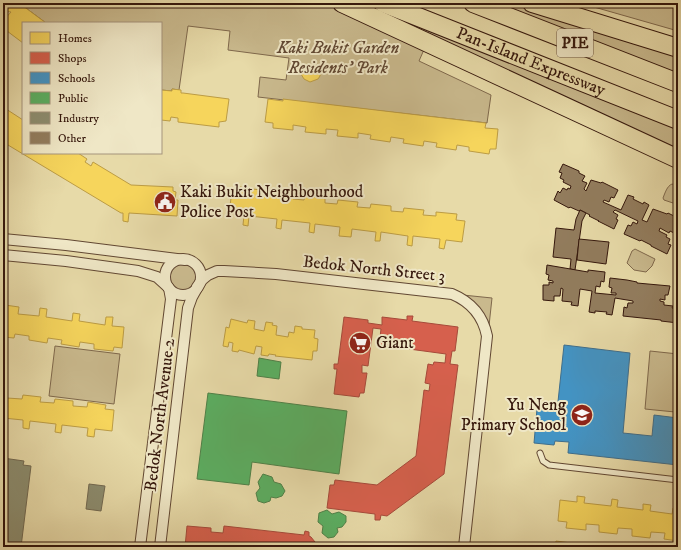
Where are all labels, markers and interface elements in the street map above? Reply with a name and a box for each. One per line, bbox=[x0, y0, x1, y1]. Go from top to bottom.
legend bbox=[22, 22, 162, 154]
street label: Pan-Island Expressway bbox=[453, 22, 609, 101]
road number: PIE bbox=[557, 29, 593, 57]
text: Homes bbox=[58, 31, 92, 46]
park label: Kaki Bukit Garden Residents' Park bbox=[276, 37, 399, 79]
text: Shops bbox=[58, 51, 86, 66]
text: Schools bbox=[58, 71, 95, 86]
text: Public bbox=[58, 91, 88, 106]
text: Industry bbox=[58, 111, 99, 126]
text: Other bbox=[58, 131, 87, 146]
place label: Kaki Bukit Neighbourhood Police Post bbox=[180, 181, 364, 223]
public building icon: Kaki Bukit Neighbourhood Police Post bbox=[152, 189, 178, 215]
street label: Bedok North Street 3 bbox=[302, 251, 446, 287]
supermarket icon: Giant bbox=[347, 330, 373, 356]
place label: Giant bbox=[376, 332, 414, 354]
street label: Bedok North Avenue 2 bbox=[140, 337, 180, 493]
place label: Yu Neng Primary School bbox=[461, 394, 567, 436]
school or university icon: Yu Neng Primary School bbox=[569, 402, 595, 428]

